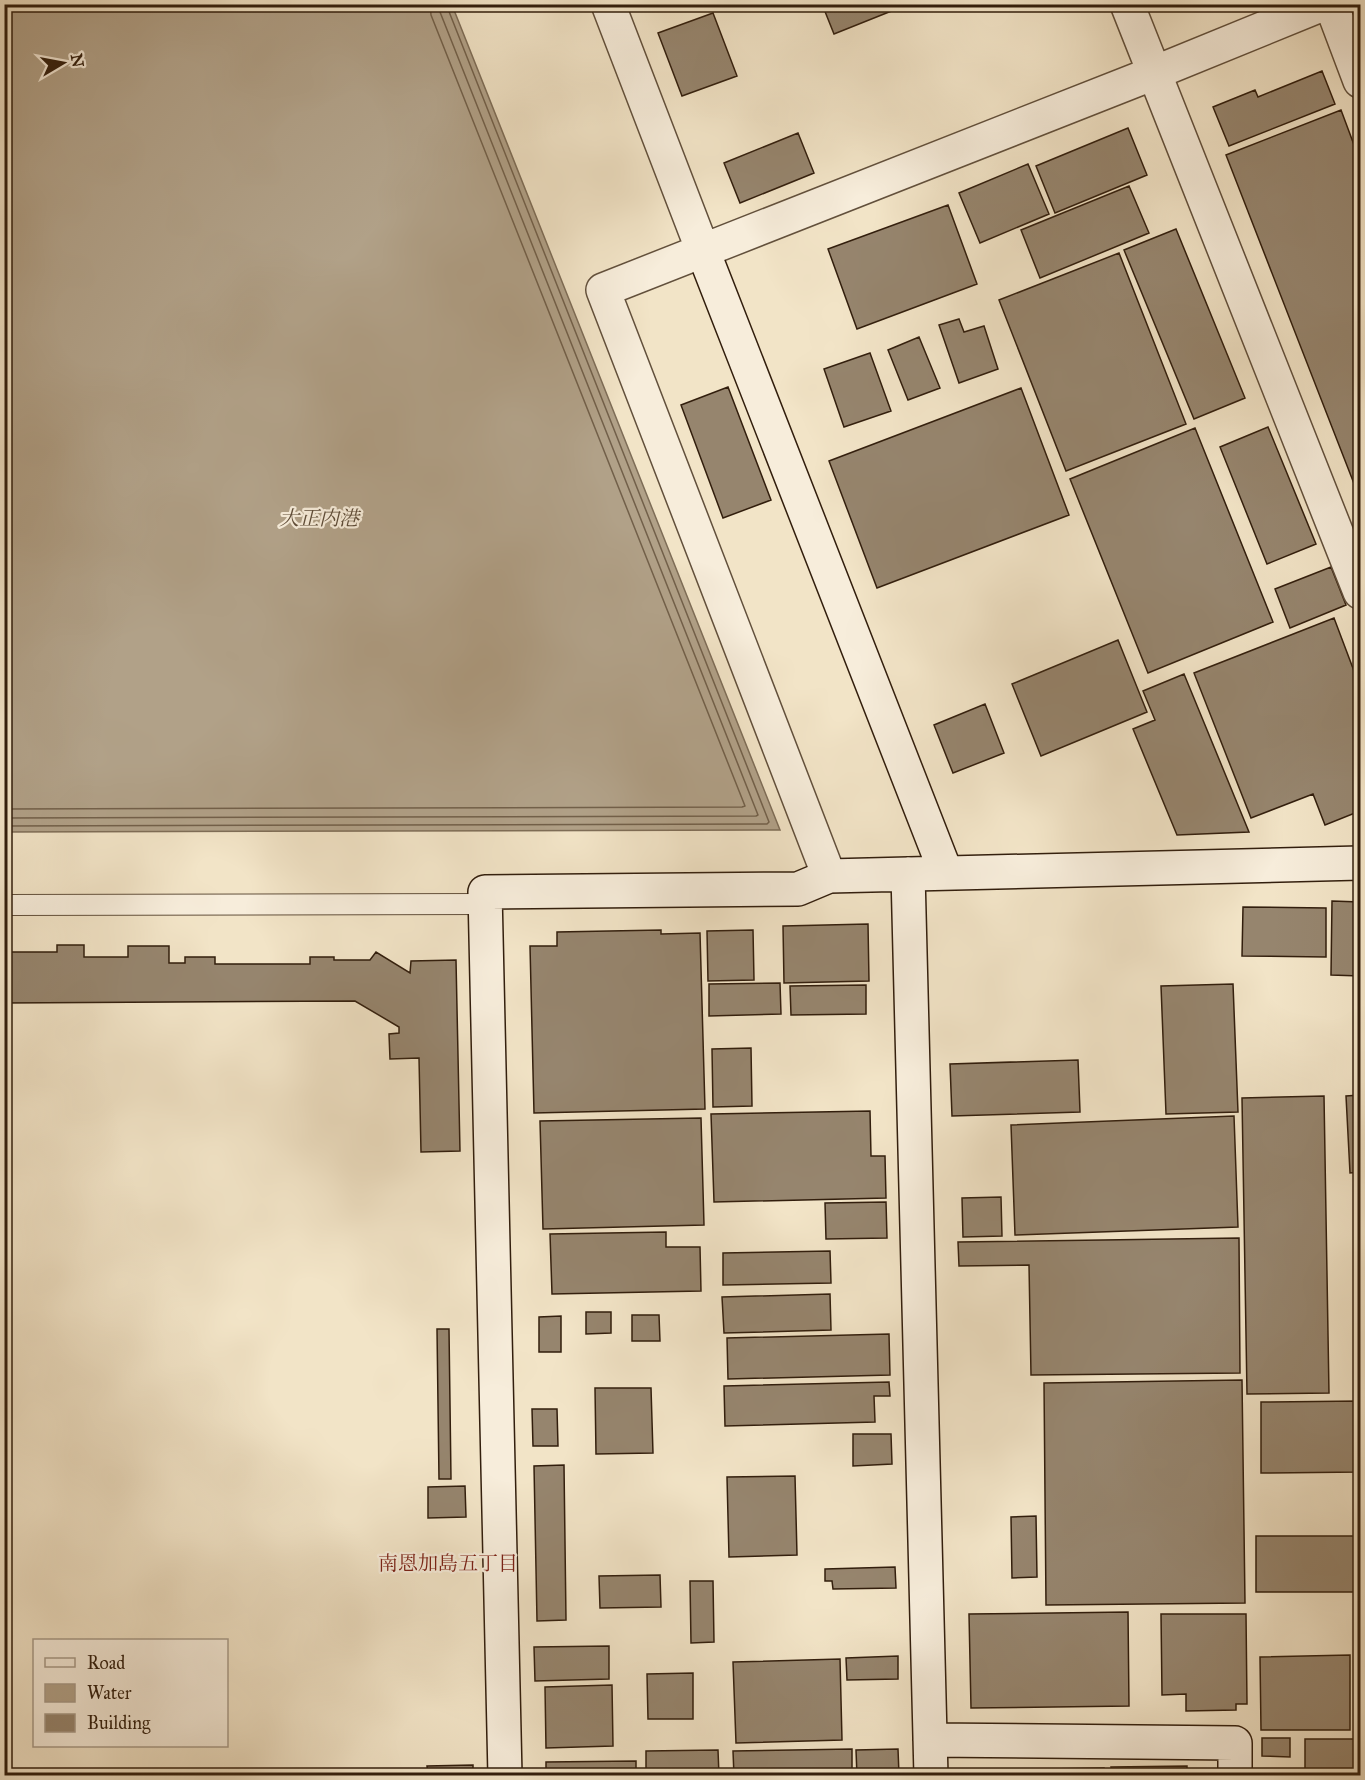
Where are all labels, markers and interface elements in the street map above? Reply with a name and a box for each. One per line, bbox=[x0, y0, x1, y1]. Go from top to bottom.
north arrow bbox=[33, 33, 93, 93]
text: N bbox=[67, 52, 88, 69]
water label: 大正内港 bbox=[279, 506, 362, 530]
district label: 南恩加島五丁目 bbox=[378, 1551, 518, 1575]
legend bbox=[33, 1639, 228, 1747]
text: Road bbox=[87, 1652, 125, 1674]
text: Water bbox=[87, 1682, 132, 1704]
text: Building bbox=[87, 1712, 151, 1735]

